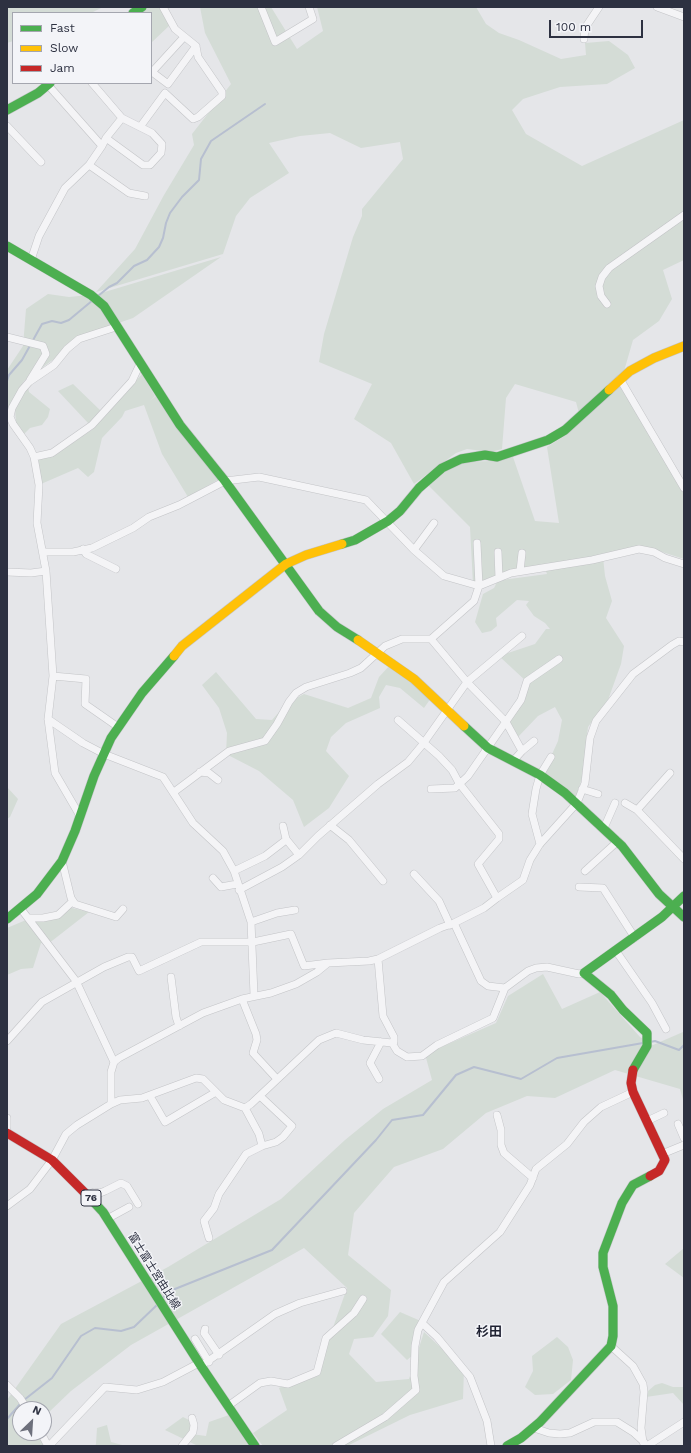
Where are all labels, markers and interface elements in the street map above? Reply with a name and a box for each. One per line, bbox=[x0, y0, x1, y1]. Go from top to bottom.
legend bbox=[12, 12, 152, 84]
scale bar bbox=[551, 12, 645, 38]
text: 100 m bbox=[556, 20, 591, 34]
text: Fast bbox=[50, 21, 75, 35]
text: Slow bbox=[50, 41, 78, 55]
text: Jam bbox=[50, 61, 75, 75]
road number: 76 bbox=[81, 1190, 101, 1206]
street label: 富士富士宮由比線 bbox=[125, 1230, 183, 1312]
district label: 杉田 bbox=[476, 1324, 502, 1340]
north arrow bbox=[12, 1401, 52, 1441]
text: N bbox=[30, 1403, 43, 1418]

